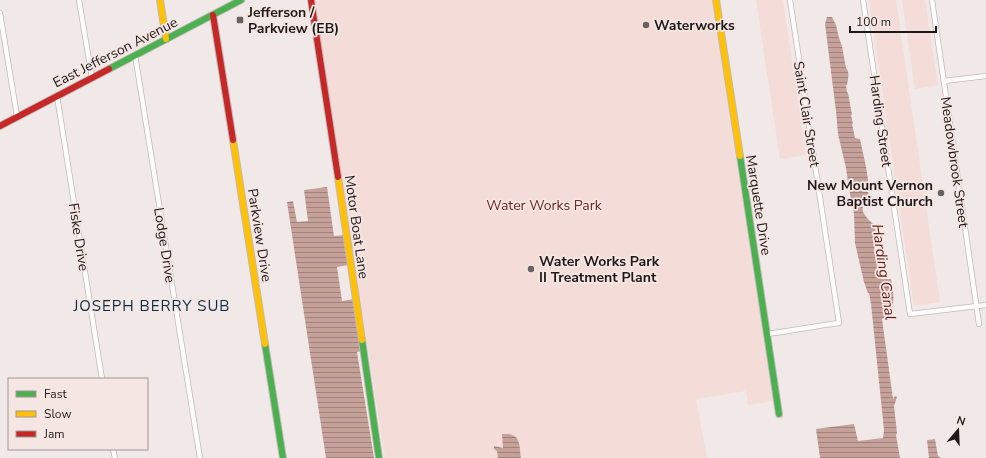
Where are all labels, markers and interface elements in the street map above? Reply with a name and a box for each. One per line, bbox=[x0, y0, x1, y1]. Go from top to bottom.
place label: Jefferson / Parkview (EB) bbox=[247, 3, 339, 38]
scale bar bbox=[850, 8, 936, 34]
street label: East Jefferson Avenue bbox=[50, 13, 181, 92]
text: 100 m bbox=[856, 14, 891, 30]
marker: Jefferson / Parkview (EB) bbox=[235, 15, 245, 25]
place label: Waterworks bbox=[654, 16, 735, 35]
marker: Waterworks bbox=[641, 20, 651, 30]
street label: Saint Clair Street bbox=[789, 60, 824, 168]
street label: Harding Street bbox=[865, 74, 896, 168]
street label: Meadowbrook Street bbox=[936, 95, 973, 229]
street label: Marquette Drive bbox=[741, 153, 776, 257]
street label: Motor Boat Lane bbox=[340, 174, 373, 280]
place label: New Mount Vernon Baptist Church bbox=[807, 176, 933, 211]
street label: Parkview Drive bbox=[243, 187, 276, 283]
marker: New Mount Vernon Baptist Church bbox=[936, 188, 946, 198]
park label: Water Works Park bbox=[486, 196, 603, 215]
street label: Fiske Drive bbox=[64, 202, 93, 273]
street label: Lodge Drive bbox=[149, 206, 180, 284]
water label: Harding Canal bbox=[867, 223, 901, 321]
place label: Water Works Park II Treatment Plant bbox=[539, 252, 660, 287]
marker: Water Works Park II Treatment Plant bbox=[526, 264, 536, 274]
district label: JOSEPH BERRY SUB bbox=[72, 296, 231, 316]
legend bbox=[8, 378, 148, 450]
text: Fast bbox=[44, 386, 67, 402]
text: Slow bbox=[44, 406, 72, 422]
north arrow bbox=[938, 410, 978, 450]
text: N bbox=[955, 413, 967, 429]
text: Jam bbox=[43, 426, 65, 442]

